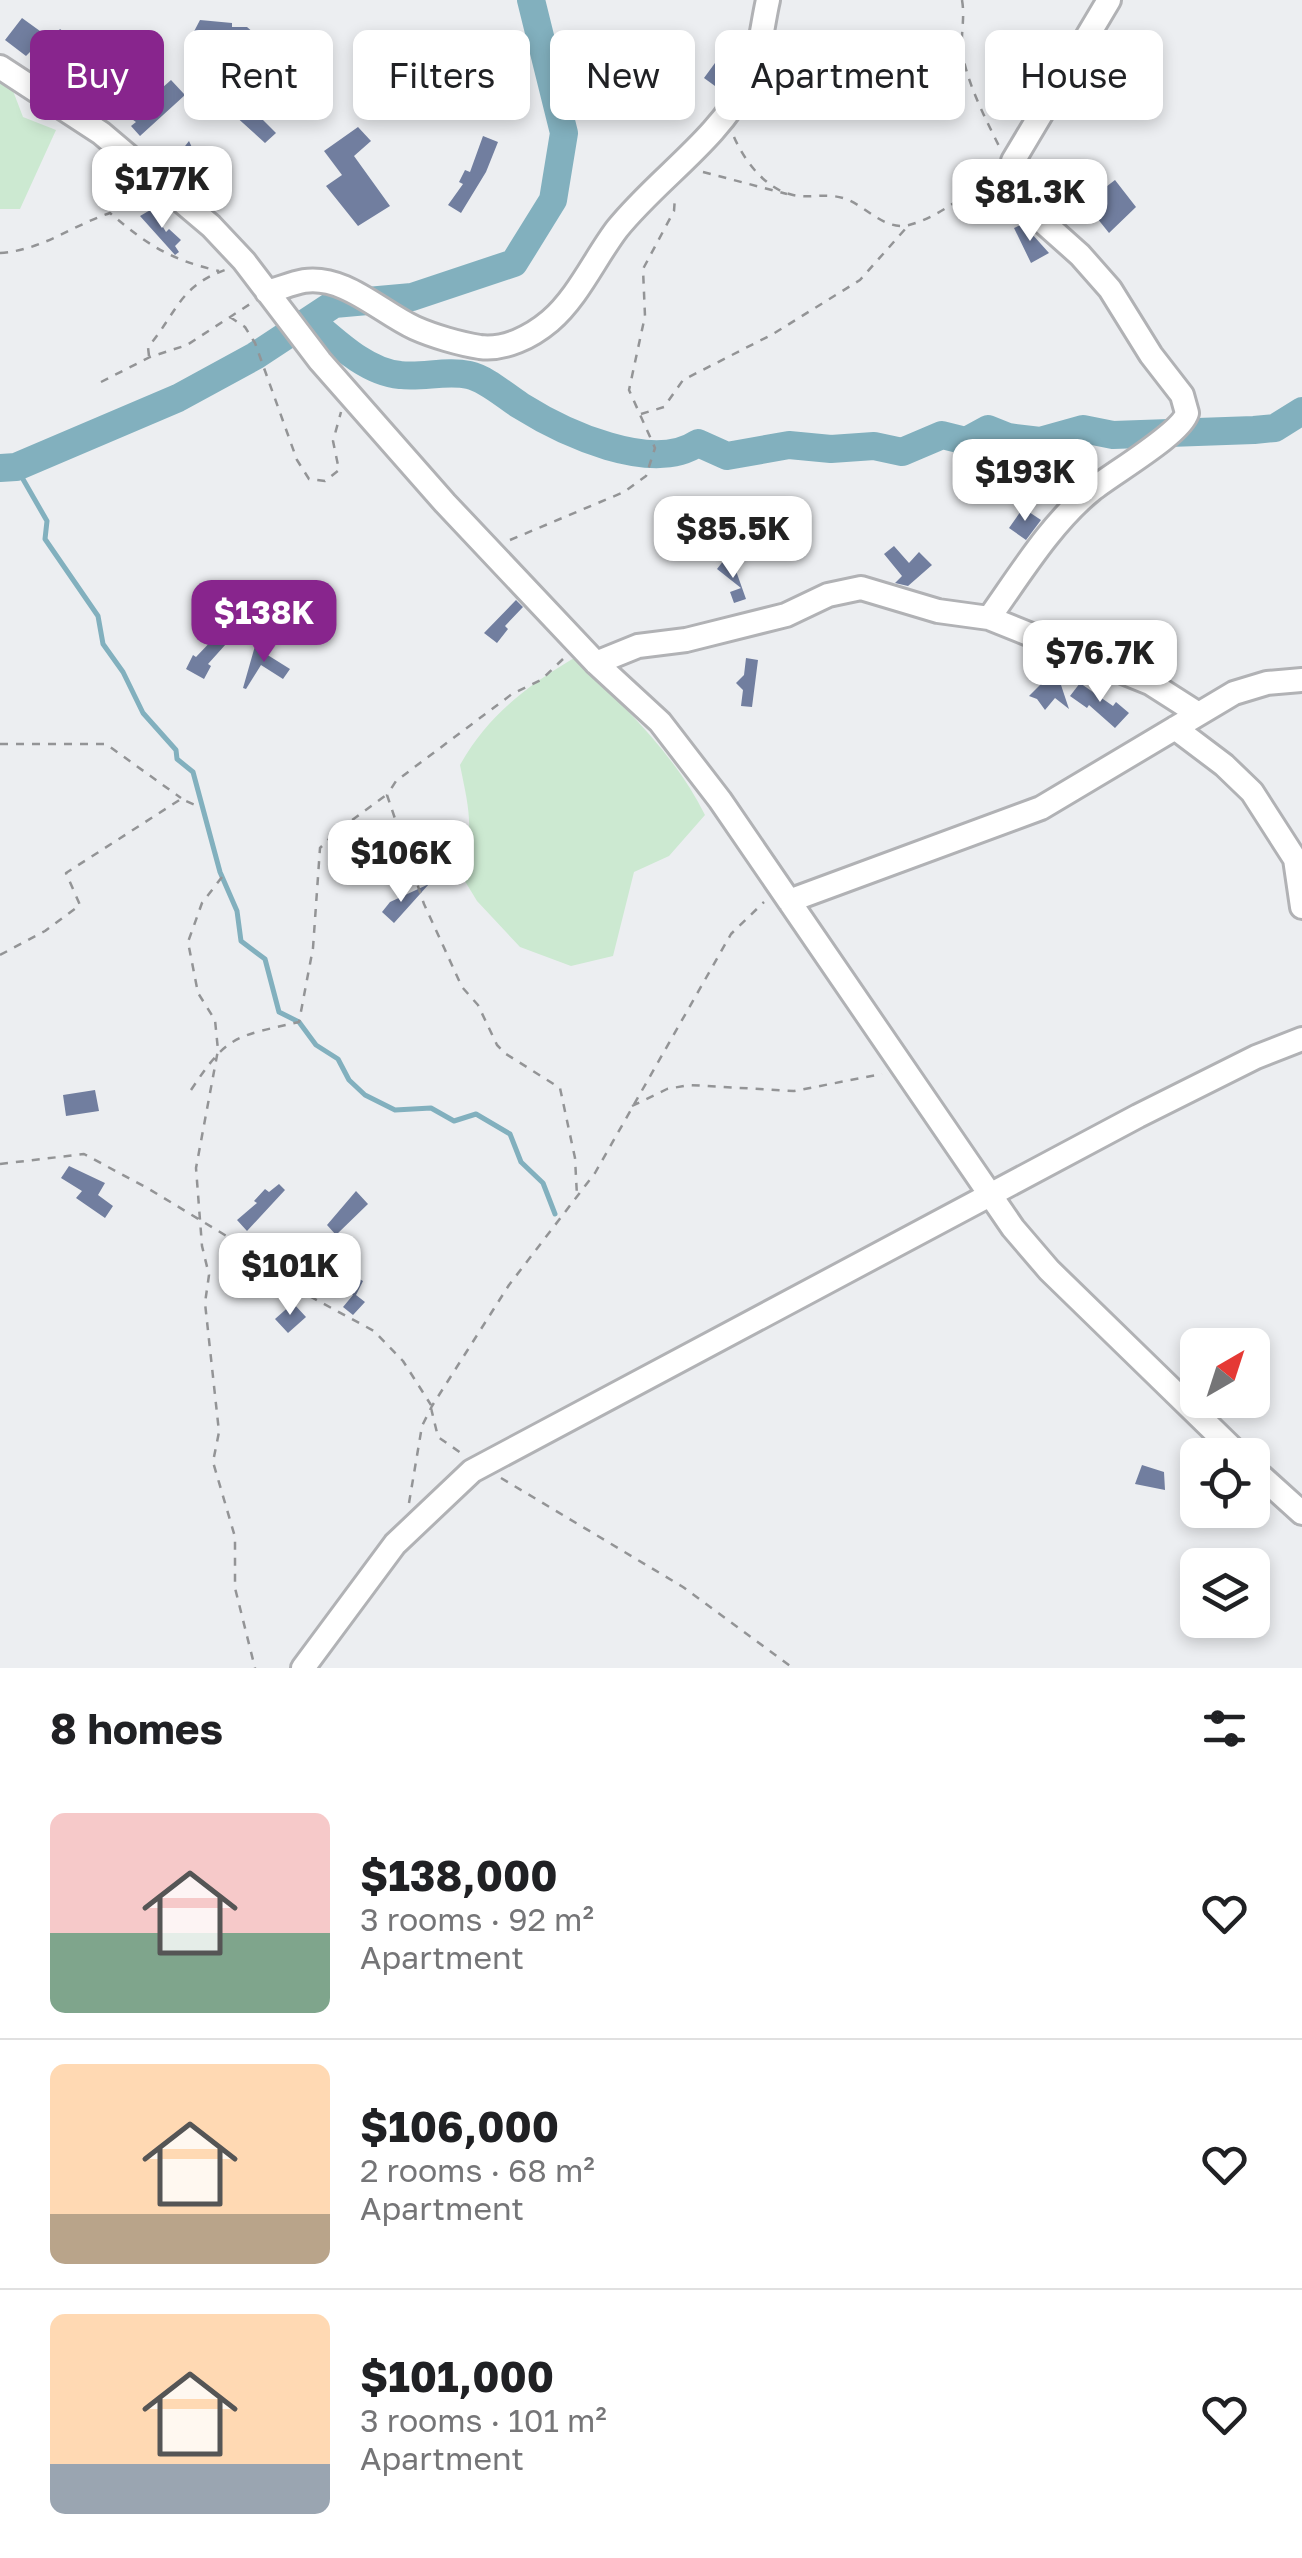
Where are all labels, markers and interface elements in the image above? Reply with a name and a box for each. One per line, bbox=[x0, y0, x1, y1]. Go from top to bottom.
chip: Buy bbox=[30, 30, 164, 120]
chip: Rent bbox=[184, 30, 333, 120]
chip: Filters bbox=[353, 30, 530, 120]
chip: New bbox=[550, 30, 695, 120]
chip: Apartment bbox=[715, 30, 965, 120]
chip: House bbox=[985, 30, 1163, 120]
pin: $177K bbox=[92, 146, 232, 231]
text: $177K bbox=[114, 159, 210, 197]
pin: $81.3K bbox=[949, 159, 1111, 244]
text: $81.3K bbox=[974, 172, 1086, 210]
pin: $193K bbox=[955, 439, 1095, 524]
text: $193K bbox=[975, 452, 1075, 490]
pin: $85.5K bbox=[652, 496, 814, 581]
text: $85.5K bbox=[676, 509, 790, 547]
pin: $138K bbox=[194, 580, 334, 665]
text: $138K bbox=[213, 593, 315, 631]
pin: $76.7K bbox=[1019, 620, 1181, 705]
text: $76.7K bbox=[1045, 633, 1155, 671]
pin: $106K bbox=[331, 820, 471, 905]
text: $106K bbox=[350, 833, 452, 871]
pin: $101K bbox=[220, 1233, 360, 1318]
text: $101K bbox=[241, 1246, 339, 1284]
north arrow bbox=[1180, 1328, 1270, 1418]
map controls bbox=[1180, 1328, 1270, 1638]
button: locate bbox=[1180, 1438, 1270, 1528]
button: layers bbox=[1180, 1548, 1270, 1638]
icon: filters bbox=[1197, 1701, 1252, 1756]
text: 8 homes bbox=[50, 1703, 223, 1753]
text: $138,000 bbox=[360, 1850, 558, 1900]
icon: home bbox=[130, 1853, 250, 1973]
icon: heart bbox=[1197, 1886, 1252, 1941]
text: 3 rooms · 92 m² bbox=[360, 1900, 594, 1938]
text: Apartment bbox=[360, 1938, 524, 1976]
text: $106,000 bbox=[360, 2101, 559, 2151]
icon: home bbox=[130, 2104, 250, 2224]
icon: heart bbox=[1197, 2137, 1252, 2192]
text: 2 rooms · 68 m² bbox=[360, 2151, 595, 2189]
text: Apartment bbox=[360, 2189, 524, 2227]
text: $101,000 bbox=[360, 2351, 554, 2401]
icon: home bbox=[130, 2354, 250, 2474]
icon: heart bbox=[1197, 2387, 1252, 2442]
text: 3 rooms · 101 m² bbox=[360, 2401, 607, 2439]
text: Apartment bbox=[360, 2439, 524, 2477]

